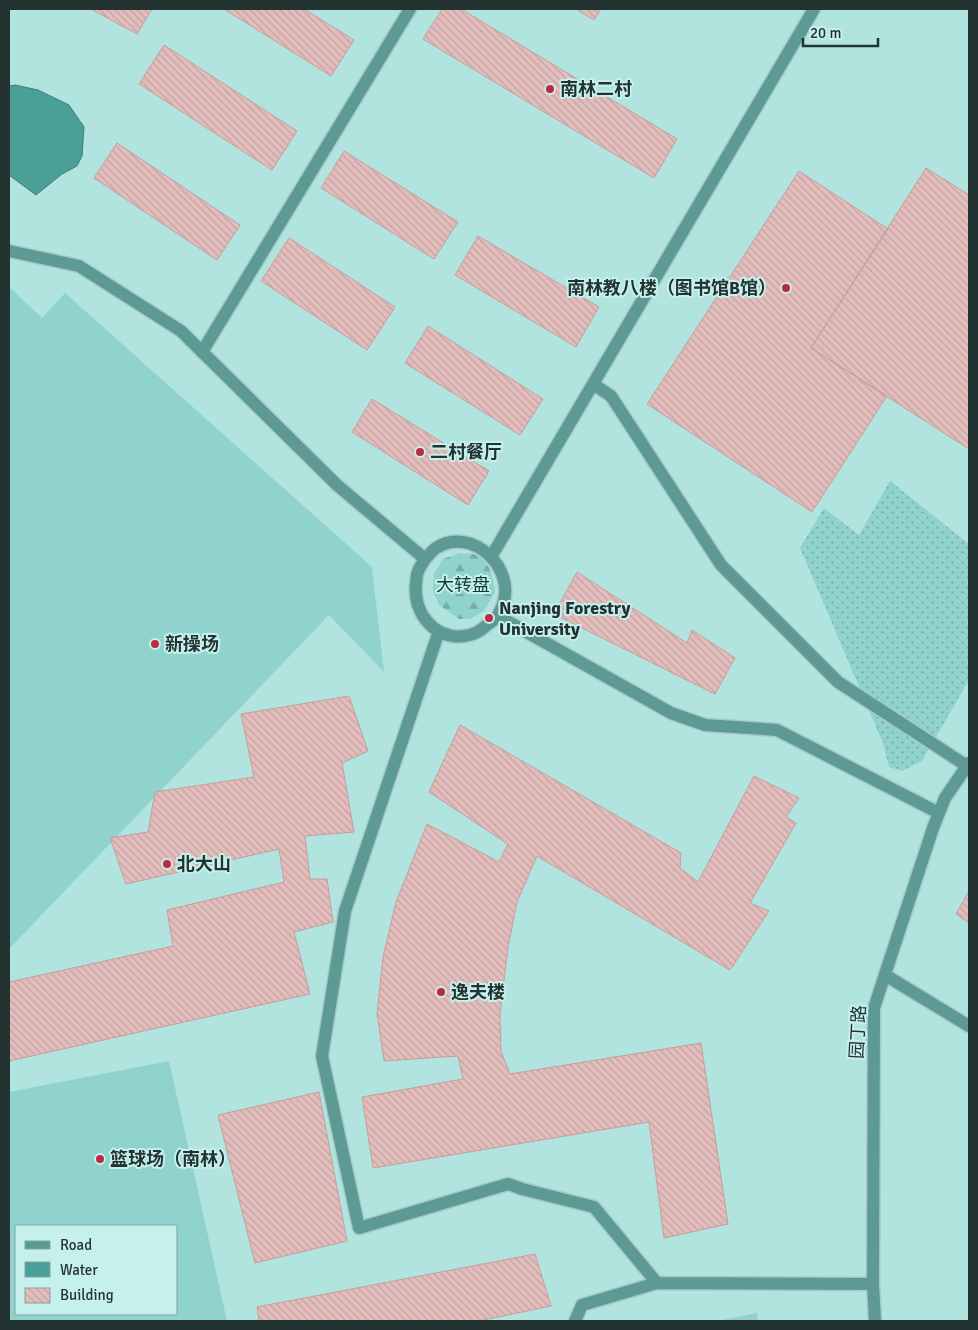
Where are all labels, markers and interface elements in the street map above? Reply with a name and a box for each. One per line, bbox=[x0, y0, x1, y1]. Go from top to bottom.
scale bar bbox=[803, 15, 878, 47]
text: 20 m bbox=[810, 24, 841, 42]
place label: 南林二村 bbox=[560, 78, 632, 100]
marker: 南林二村 bbox=[544, 83, 556, 95]
place label: 南林教八楼（图书馆B馆） bbox=[567, 277, 776, 299]
marker: 南林教八楼（图书馆B馆） bbox=[780, 282, 792, 294]
place label: 二村餐厅 bbox=[430, 441, 502, 463]
marker: 二村餐厅 bbox=[414, 446, 426, 458]
park label: 大转盘 bbox=[436, 574, 490, 596]
place label: Nanjing Forestry University bbox=[499, 597, 631, 640]
marker: Nanjing Forestry University bbox=[483, 612, 495, 624]
place label: 新操场 bbox=[165, 633, 219, 655]
marker: 新操场 bbox=[149, 638, 161, 650]
place label: 北大山 bbox=[177, 853, 231, 875]
marker: 北大山 bbox=[161, 858, 173, 870]
place label: 逸夫楼 bbox=[451, 981, 505, 1003]
marker: 逸夫楼 bbox=[435, 986, 447, 998]
street label: 园丁路 bbox=[846, 1004, 870, 1060]
place label: 篮球场（南林） bbox=[110, 1148, 236, 1170]
marker: 篮球场（南林） bbox=[94, 1153, 106, 1165]
legend bbox=[15, 1225, 178, 1315]
text: Road bbox=[60, 1236, 92, 1254]
text: Water bbox=[60, 1261, 98, 1279]
text: Building bbox=[60, 1286, 114, 1304]

